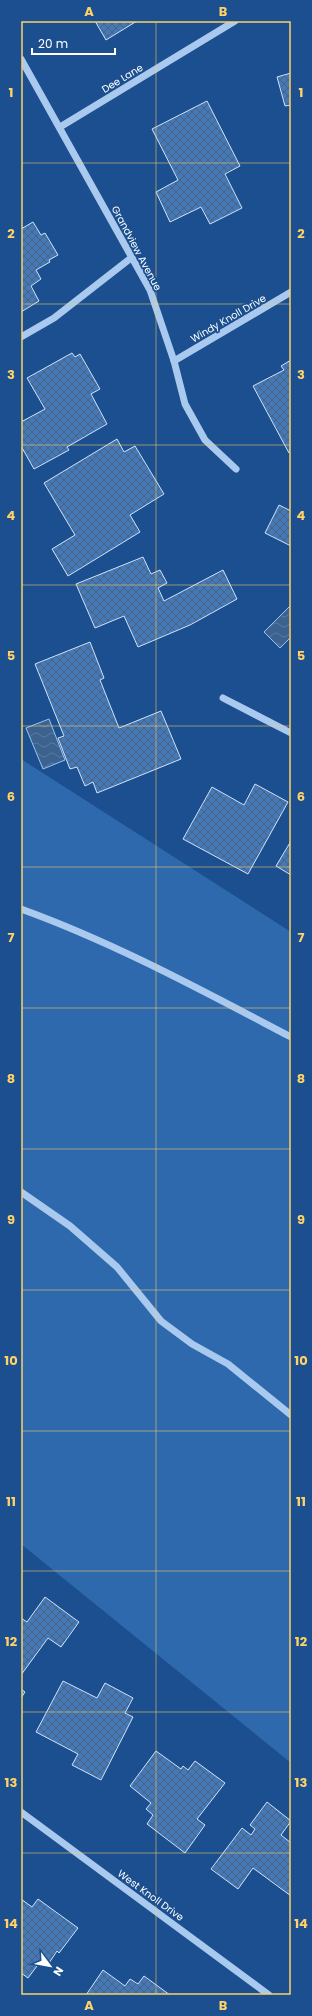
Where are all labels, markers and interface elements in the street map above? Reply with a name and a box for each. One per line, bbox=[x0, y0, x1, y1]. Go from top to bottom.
text: A bbox=[84, 2, 94, 21]
text: B bbox=[219, 2, 228, 21]
scale bar bbox=[32, 30, 115, 56]
text: 20 m bbox=[38, 35, 68, 52]
street label: Dee Lane bbox=[99, 60, 146, 97]
text: 1 bbox=[9, 83, 13, 102]
text: 1 bbox=[299, 83, 303, 102]
street label: Grandview Avenue bbox=[108, 203, 165, 293]
text: 2 bbox=[7, 224, 15, 243]
text: 2 bbox=[297, 224, 305, 243]
street label: Windy Knoll Drive bbox=[188, 291, 269, 346]
text: 3 bbox=[7, 365, 15, 384]
text: 3 bbox=[297, 365, 305, 384]
text: 4 bbox=[7, 506, 16, 525]
text: 4 bbox=[297, 506, 306, 525]
text: 5 bbox=[7, 646, 15, 665]
text: 5 bbox=[297, 646, 305, 665]
text: 6 bbox=[7, 787, 15, 806]
text: 6 bbox=[297, 787, 305, 806]
text: 7 bbox=[8, 928, 15, 947]
text: 7 bbox=[298, 928, 305, 947]
text: 8 bbox=[7, 1069, 15, 1088]
text: 8 bbox=[297, 1069, 305, 1088]
text: 9 bbox=[7, 1210, 15, 1229]
text: 9 bbox=[297, 1210, 305, 1229]
text: 10 bbox=[4, 1351, 18, 1370]
text: 10 bbox=[294, 1351, 308, 1370]
text: 11 bbox=[6, 1492, 16, 1511]
text: 11 bbox=[296, 1492, 306, 1511]
text: 12 bbox=[5, 1632, 18, 1651]
text: 12 bbox=[295, 1632, 308, 1651]
text: 13 bbox=[5, 1773, 18, 1792]
text: 13 bbox=[295, 1773, 308, 1792]
street label: West Knoll Drive bbox=[114, 1866, 187, 1925]
text: 14 bbox=[4, 1914, 18, 1933]
text: 14 bbox=[294, 1914, 308, 1933]
north arrow bbox=[30, 1946, 70, 1986]
text: N bbox=[50, 1964, 67, 1979]
text: A bbox=[84, 1996, 94, 2015]
text: B bbox=[219, 1996, 228, 2015]

